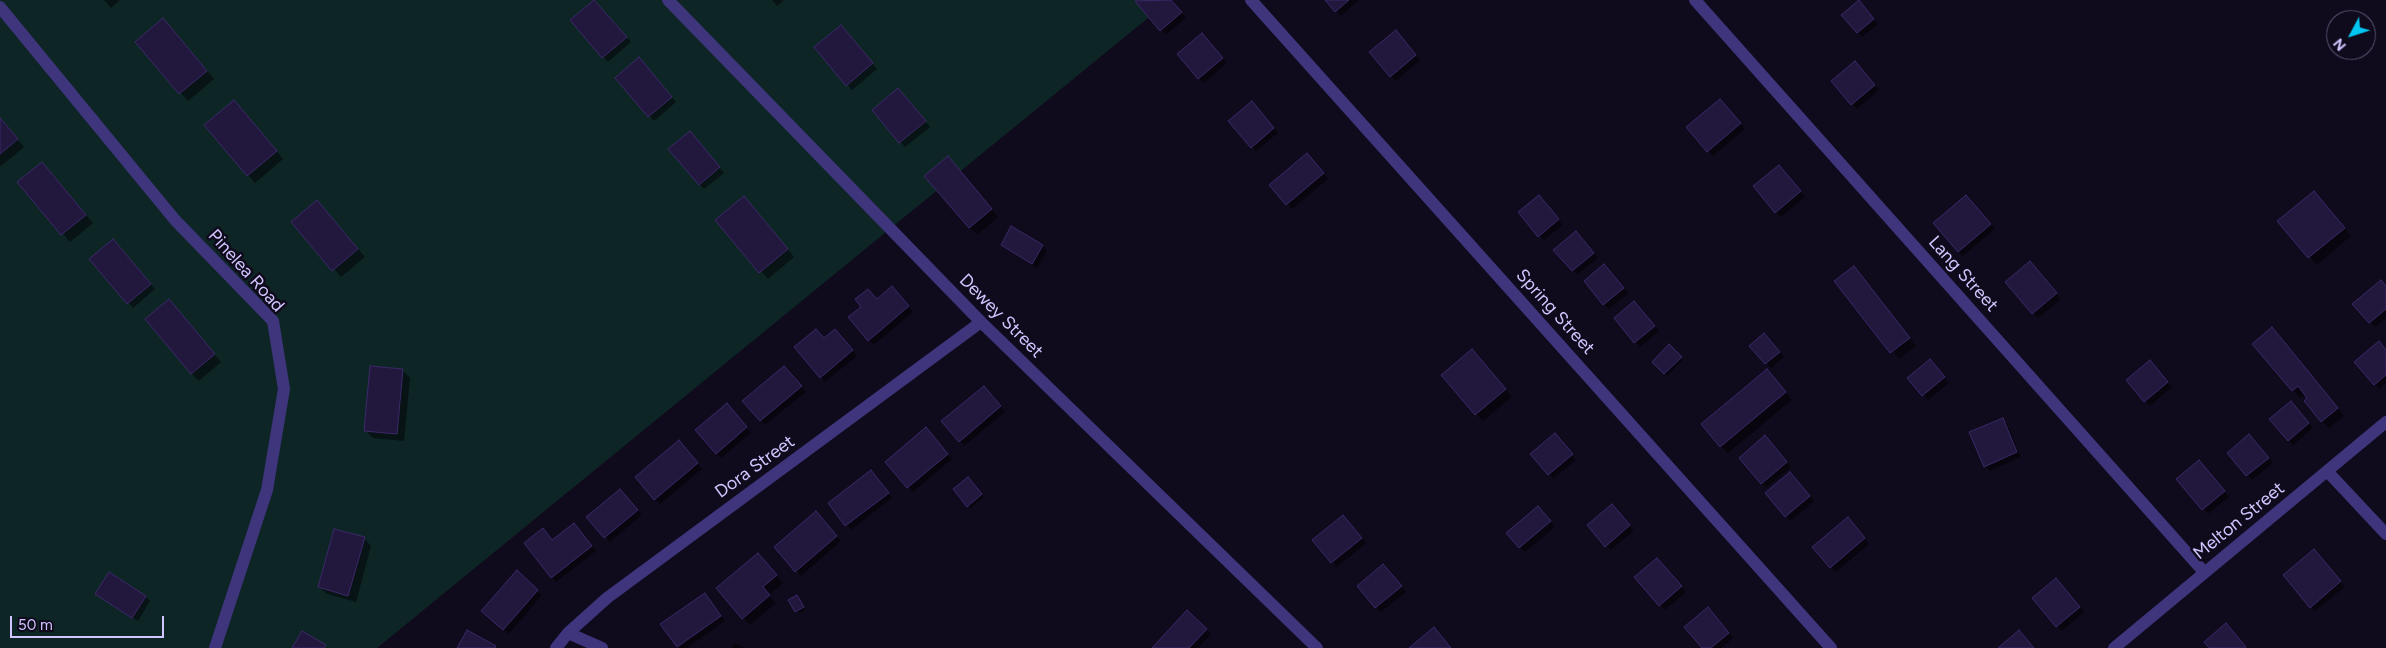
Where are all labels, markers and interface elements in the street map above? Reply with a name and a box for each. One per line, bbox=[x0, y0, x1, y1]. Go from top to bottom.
north arrow bbox=[2326, 10, 2376, 60]
text: N bbox=[2330, 35, 2350, 54]
street label: Pinelea Road bbox=[203, 225, 289, 317]
street label: Lang Street bbox=[1924, 232, 2002, 316]
street label: Spring Street bbox=[1511, 265, 1599, 359]
street label: Dewey Street bbox=[955, 270, 1047, 362]
street label: Dora Street bbox=[711, 431, 799, 503]
street label: Melton Street bbox=[2189, 478, 2289, 564]
scale bar bbox=[12, 606, 166, 638]
text: 50 m bbox=[18, 616, 53, 634]

